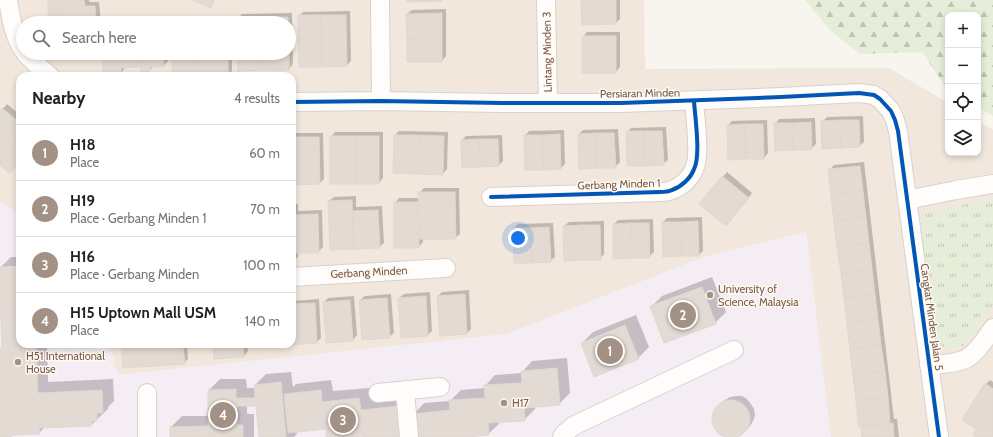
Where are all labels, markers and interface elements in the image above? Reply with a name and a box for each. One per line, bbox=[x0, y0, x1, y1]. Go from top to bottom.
street label: Lintang Minden 3 bbox=[539, 12, 555, 92]
map controls bbox=[945, 12, 981, 156]
button: + bbox=[945, 12, 981, 48]
search box bbox=[16, 16, 296, 60]
icon: search bbox=[30, 27, 52, 49]
text: Search here bbox=[62, 29, 137, 47]
button: − bbox=[945, 48, 981, 84]
button: locate bbox=[945, 84, 981, 120]
street label: Persiaran Minden bbox=[600, 85, 680, 101]
text: Nearby bbox=[32, 88, 85, 108]
text: 4 results bbox=[234, 90, 280, 106]
button: layers bbox=[945, 120, 981, 156]
text: H18 bbox=[70, 136, 96, 154]
text: 1 bbox=[43, 145, 47, 161]
text: 60 m bbox=[249, 145, 280, 161]
text: Place bbox=[70, 154, 99, 170]
street label: Gerbang Minden 1 bbox=[577, 176, 661, 192]
text: H19 bbox=[70, 192, 95, 210]
text: 2 bbox=[42, 201, 48, 217]
text: 70 m bbox=[250, 201, 280, 217]
text: Place · Gerbang Minden 1 bbox=[70, 210, 206, 226]
your location bbox=[508, 228, 528, 248]
text: H16 bbox=[70, 248, 95, 266]
text: 3 bbox=[41, 257, 49, 273]
text: 100 m bbox=[243, 257, 280, 273]
street label: Gerbang Minden bbox=[330, 263, 408, 281]
street label: Cangkat Minden Jalan 5 bbox=[918, 263, 946, 371]
text: Place · Gerbang Minden bbox=[70, 266, 199, 282]
place label: University of Science, Malaysia bbox=[718, 282, 799, 309]
marker: University of Science, Malaysia bbox=[705, 290, 715, 300]
pin: 2 bbox=[670, 300, 696, 330]
text: H15 Uptown Mall USM bbox=[70, 304, 216, 322]
text: 4 bbox=[41, 313, 49, 329]
text: 140 m bbox=[245, 313, 280, 329]
text: Place bbox=[70, 322, 99, 338]
pin: 1 bbox=[597, 336, 623, 366]
place label: H51 International House bbox=[26, 349, 105, 376]
marker: H51 International House bbox=[13, 357, 23, 367]
place label: H17 bbox=[512, 396, 529, 410]
marker: H17 bbox=[499, 398, 509, 408]
pin: 4 bbox=[210, 400, 236, 430]
pin: 3 bbox=[330, 405, 356, 435]

